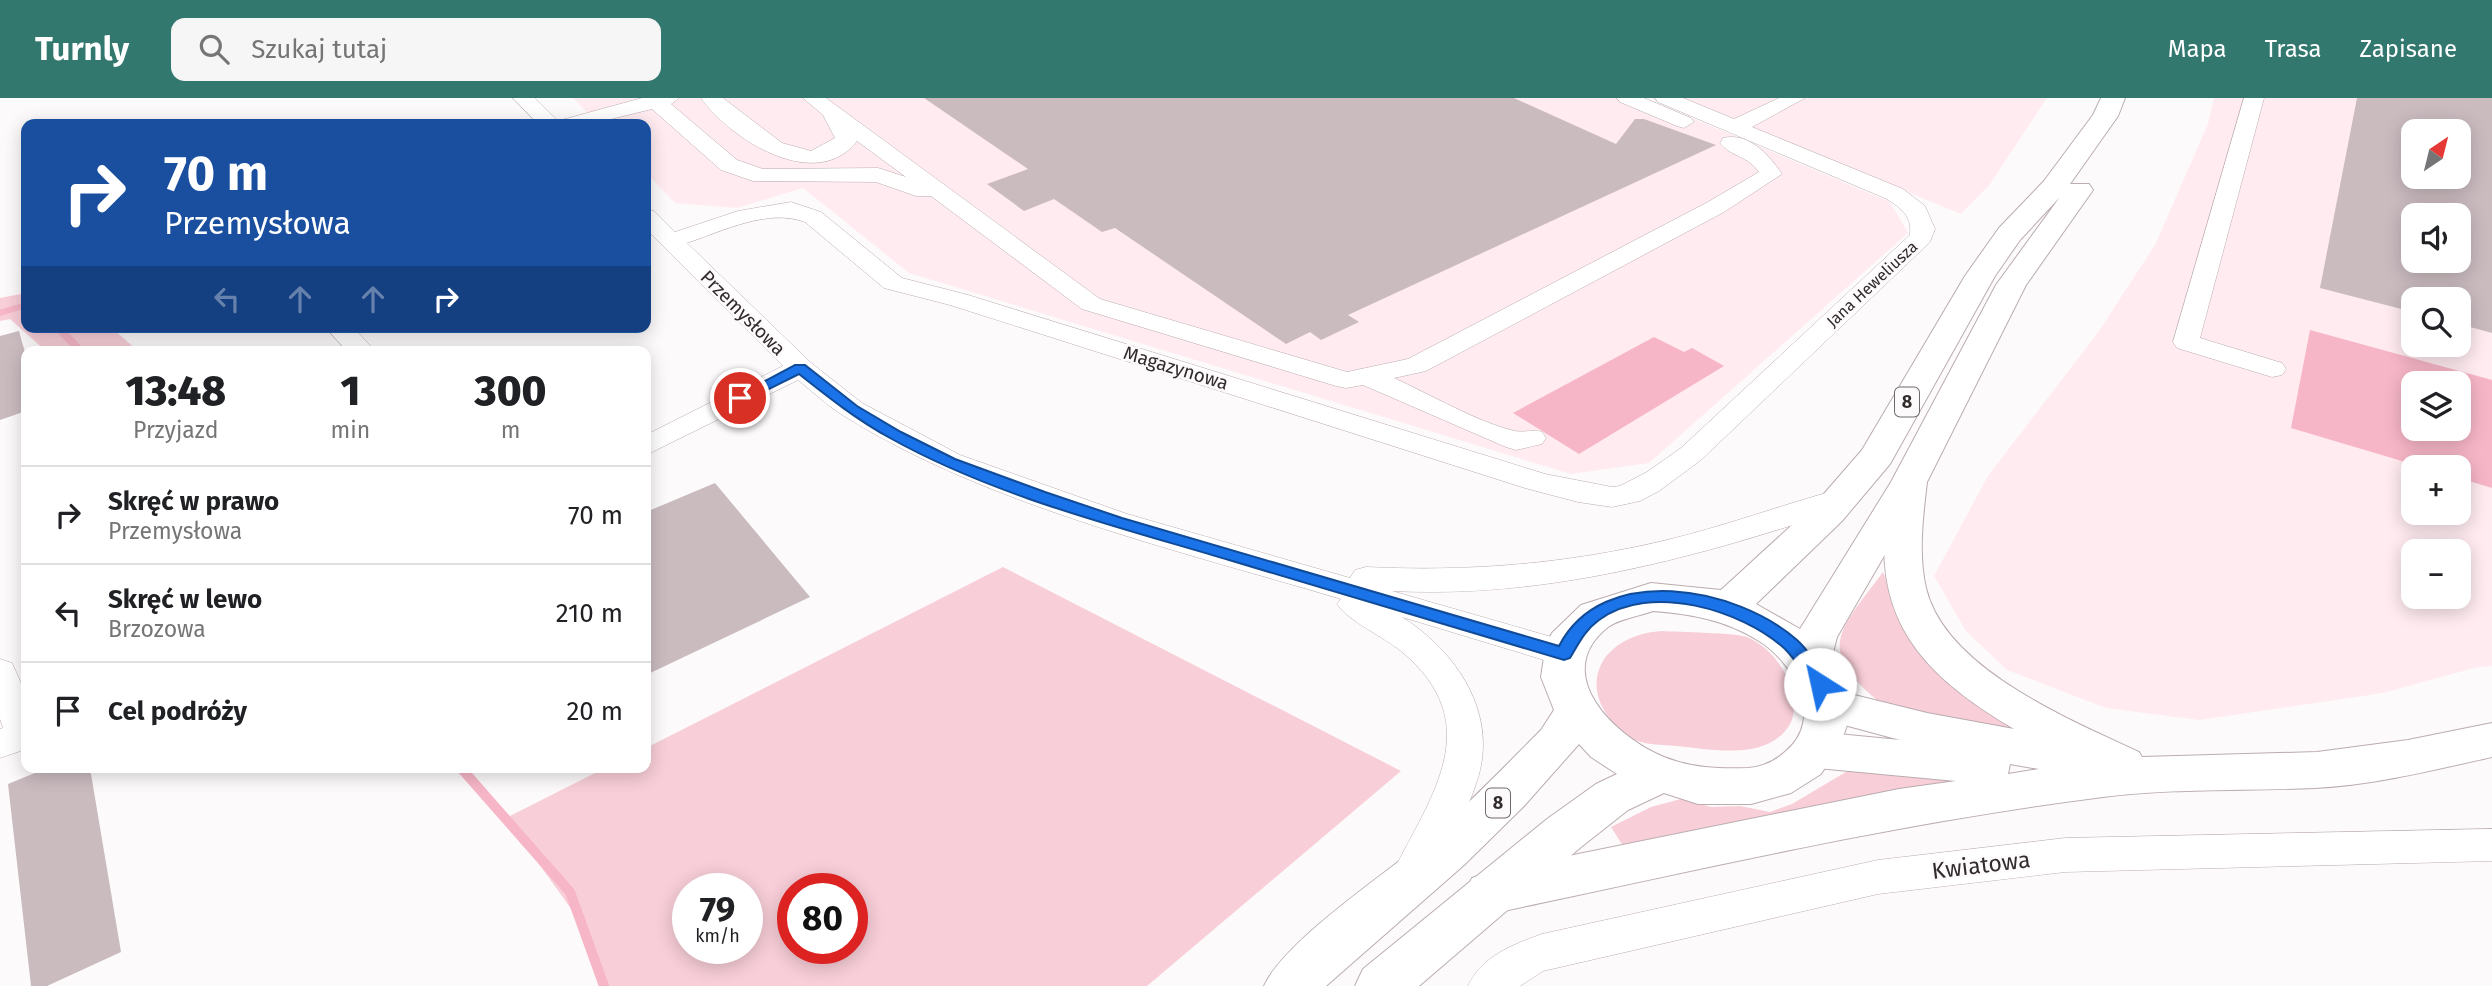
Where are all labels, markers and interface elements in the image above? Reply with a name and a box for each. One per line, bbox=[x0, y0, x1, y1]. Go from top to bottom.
search box bbox=[171, 18, 661, 81]
text: Turnly bbox=[35, 29, 129, 69]
icon: search bbox=[195, 30, 233, 68]
text: Szukaj tutaj bbox=[251, 34, 387, 65]
text: Mapa bbox=[2168, 35, 2227, 63]
text: Trasa bbox=[2265, 35, 2322, 63]
text: Zapisane bbox=[2360, 35, 2457, 63]
north arrow bbox=[2401, 119, 2471, 189]
map controls bbox=[2401, 119, 2471, 609]
text: 70 m bbox=[164, 144, 268, 203]
icon: right bbox=[49, 147, 140, 238]
button: sound bbox=[2401, 203, 2471, 273]
text: Przemysłowa bbox=[164, 204, 351, 242]
street label: Jana Heweliusza bbox=[1823, 237, 1921, 331]
street label: Przemysłowa bbox=[696, 266, 790, 360]
icon: left bbox=[208, 280, 246, 318]
icon: ahead bbox=[281, 280, 319, 318]
icon: ahead bbox=[354, 280, 392, 318]
icon: right bbox=[427, 280, 465, 318]
button: search bbox=[2401, 287, 2471, 357]
street label: Magazynowa bbox=[1121, 341, 1231, 395]
text: 13:48 bbox=[125, 366, 226, 416]
text: 1 bbox=[340, 366, 360, 416]
text: 300 bbox=[475, 366, 547, 416]
pin bbox=[710, 368, 770, 428]
button: layers bbox=[2401, 371, 2471, 441]
icon: arrive bbox=[721, 379, 759, 417]
road number: 8 bbox=[1895, 388, 1919, 416]
text: Przyjazd bbox=[133, 416, 219, 444]
text: min bbox=[331, 416, 370, 444]
text: m bbox=[501, 416, 520, 444]
button: + bbox=[2401, 455, 2471, 525]
text: Skręć w prawo bbox=[108, 486, 279, 517]
icon: right bbox=[49, 496, 87, 534]
text: 70 m bbox=[568, 500, 623, 531]
text: Przemysłowa bbox=[108, 517, 242, 545]
button: − bbox=[2401, 539, 2471, 609]
text: Skręć w lewo bbox=[108, 584, 262, 615]
icon: left bbox=[49, 594, 87, 632]
text: 210 m bbox=[556, 598, 623, 629]
text: Brzozowa bbox=[108, 615, 206, 643]
position arrow bbox=[1783, 647, 1857, 721]
icon: arrive bbox=[49, 692, 87, 730]
text: Cel podróży bbox=[108, 696, 247, 727]
text: 20 m bbox=[566, 696, 623, 727]
road number: 8 bbox=[1486, 788, 1510, 818]
street label: Kwiatowa bbox=[1930, 845, 2032, 885]
speed limit sign: 80 bbox=[777, 873, 868, 964]
text: 79 bbox=[700, 888, 735, 930]
text: km/h bbox=[695, 925, 740, 947]

